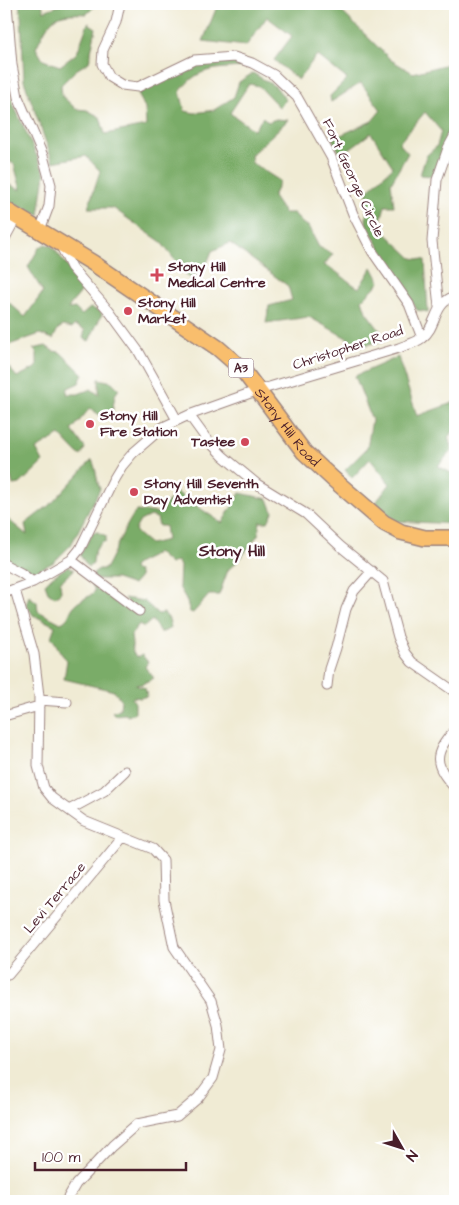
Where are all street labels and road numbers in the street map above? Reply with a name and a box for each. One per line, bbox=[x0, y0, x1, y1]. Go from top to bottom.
street label: Fort George Circle bbox=[317, 116, 389, 241]
street label: Christopher Road bbox=[290, 321, 406, 375]
road number: A3 bbox=[228, 358, 254, 378]
street label: Stony Hill Road bbox=[250, 384, 324, 472]
street label: Levi Terrace bbox=[19, 858, 91, 938]

